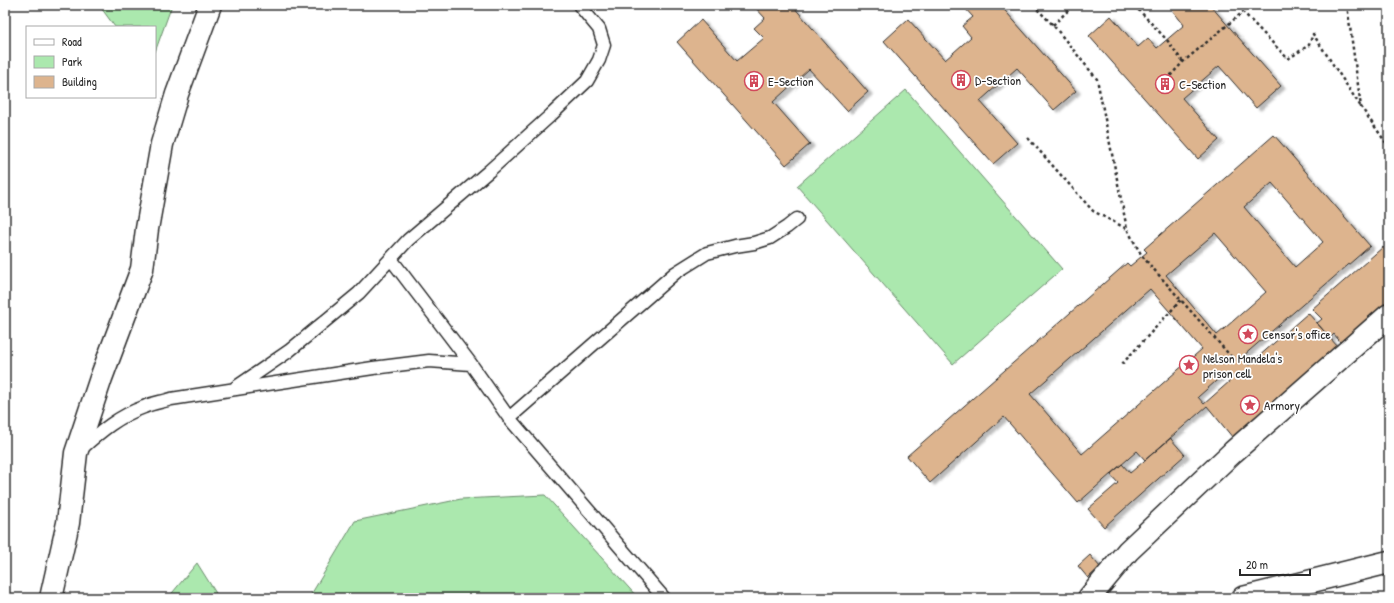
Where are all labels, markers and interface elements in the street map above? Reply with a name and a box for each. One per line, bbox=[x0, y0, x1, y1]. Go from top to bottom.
legend bbox=[26, 26, 156, 98]
text: Road bbox=[62, 33, 82, 50]
text: Park bbox=[62, 53, 82, 70]
building icon: D-Section bbox=[950, 69, 972, 91]
building icon: E-Section bbox=[743, 70, 765, 92]
place label: D-Section bbox=[975, 71, 1021, 89]
place label: E-Section bbox=[768, 72, 814, 90]
text: Building bbox=[62, 73, 97, 90]
building icon: C-Section bbox=[1154, 73, 1176, 95]
place label: C-Section bbox=[1179, 75, 1226, 93]
place icon: Censor's office bbox=[1237, 323, 1259, 345]
place label: Censor's office bbox=[1262, 325, 1331, 343]
place label: Nelson Mandela's prison cell bbox=[1203, 349, 1282, 382]
place icon: Nelson Mandela's prison cell bbox=[1178, 354, 1200, 376]
place icon: Armory bbox=[1239, 394, 1261, 416]
place label: Armory bbox=[1264, 396, 1300, 414]
scale bar bbox=[1240, 551, 1310, 577]
text: 20 m bbox=[1246, 556, 1268, 573]

